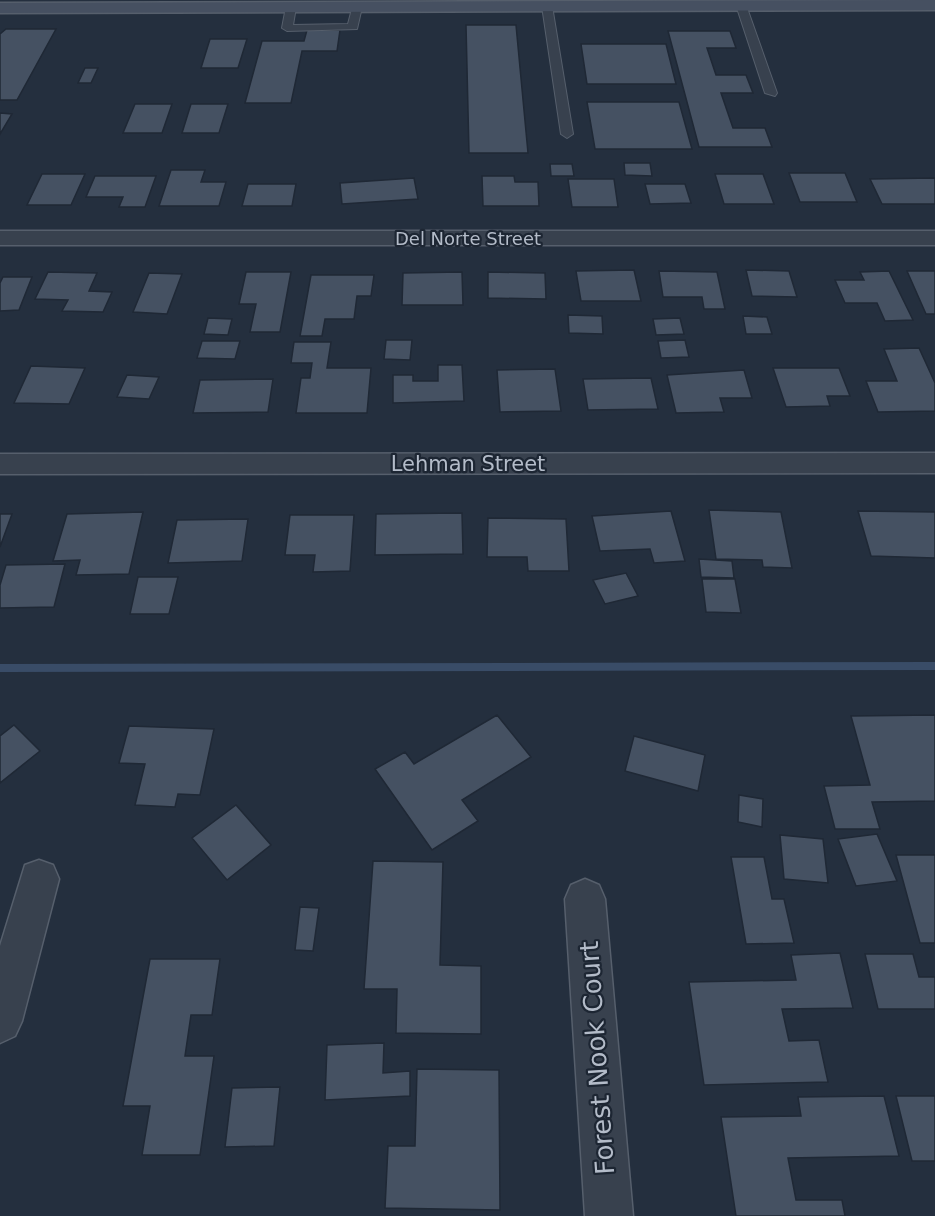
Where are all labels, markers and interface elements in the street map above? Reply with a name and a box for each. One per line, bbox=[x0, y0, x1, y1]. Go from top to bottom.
street label: Del Norte Street bbox=[395, 228, 541, 249]
street label: Lehman Street bbox=[391, 452, 545, 476]
street label: Forest Nook Court bbox=[574, 940, 620, 1176]

